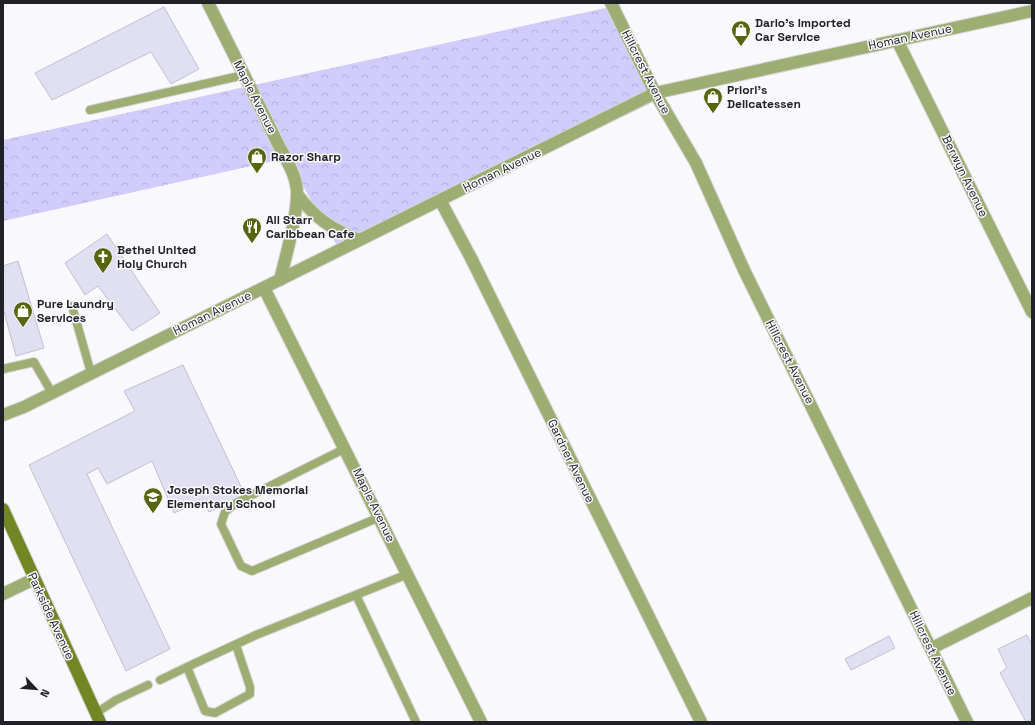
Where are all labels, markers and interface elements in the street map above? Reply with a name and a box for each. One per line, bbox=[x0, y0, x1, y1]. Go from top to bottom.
place label: Dario's Imported Car Service bbox=[755, 15, 851, 45]
shop icon: Dario's Imported Car Service bbox=[730, 19, 752, 47]
street label: Homan Avenue bbox=[867, 20, 953, 54]
street label: Hillcrest Avenue bbox=[618, 27, 674, 117]
street label: Maple Avenue bbox=[230, 58, 280, 136]
place label: Priori's Delicatessen bbox=[727, 82, 801, 112]
shop icon: Priori's Delicatessen bbox=[702, 86, 724, 114]
street label: Berwyn Avenue bbox=[938, 132, 992, 220]
street label: Homan Avenue bbox=[460, 144, 544, 196]
shop icon: Razor Sharp bbox=[246, 146, 268, 174]
place label: Razor Sharp bbox=[271, 149, 341, 165]
place label: All Starr Caribbean Cafe bbox=[266, 212, 354, 242]
restaurant icon: All Starr Caribbean Cafe bbox=[241, 216, 263, 244]
place label: Bethel United Holy Church bbox=[117, 242, 196, 272]
church icon: Bethel United Holy Church bbox=[92, 246, 114, 274]
street label: Homan Avenue bbox=[170, 287, 254, 339]
place label: Pure Laundry Services bbox=[37, 296, 114, 326]
shop icon: Pure Laundry Services bbox=[12, 300, 34, 328]
street label: Hillcrest Avenue bbox=[762, 317, 818, 407]
street label: Gardner Avenue bbox=[544, 417, 598, 505]
street label: Maple Avenue bbox=[349, 465, 399, 545]
place label: Joseph Stokes Memorial Elementary School bbox=[167, 482, 308, 512]
school or university icon: Joseph Stokes Memorial Elementary School bbox=[142, 486, 164, 514]
street label: Parkside Avenue bbox=[24, 570, 78, 662]
street label: Hillcrest Avenue bbox=[906, 608, 960, 698]
north arrow bbox=[16, 669, 56, 709]
text: N bbox=[37, 687, 53, 700]

